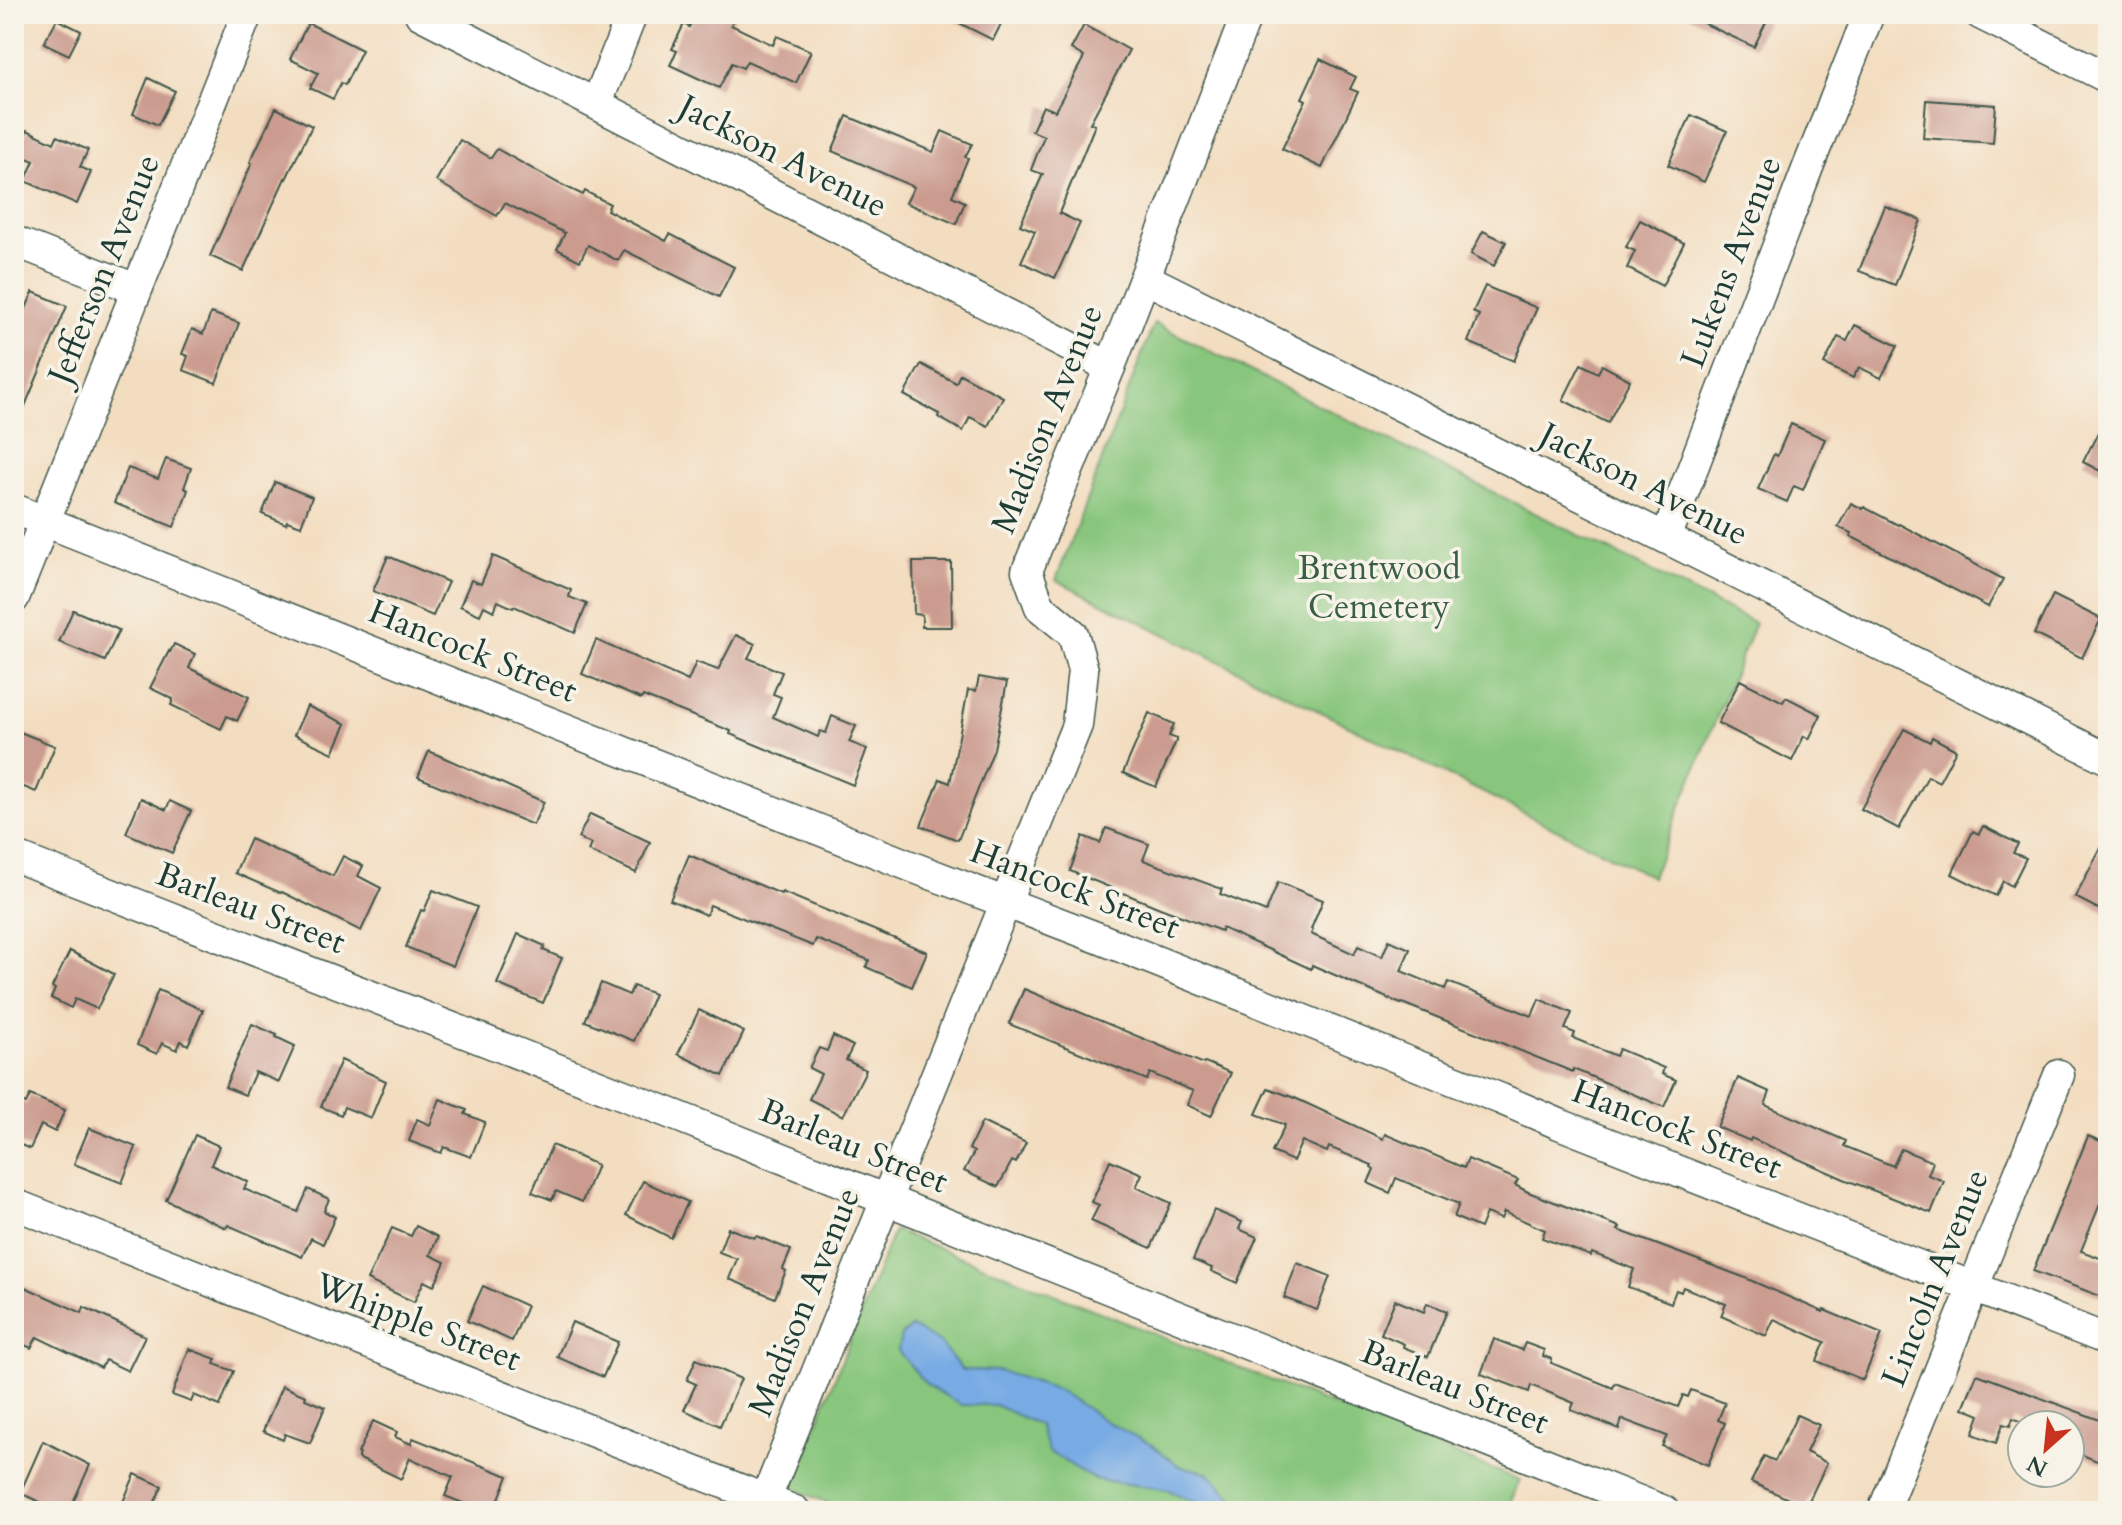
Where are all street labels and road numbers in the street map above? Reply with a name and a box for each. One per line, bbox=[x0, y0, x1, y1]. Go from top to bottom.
street label: Jackson Avenue bbox=[666, 81, 895, 228]
street label: Jefferson Avenue bbox=[35, 147, 171, 395]
street label: Lukens Avenue bbox=[1670, 150, 1792, 374]
street label: Madison Avenue bbox=[980, 298, 1114, 540]
street label: Jackson Avenue bbox=[1527, 409, 1756, 556]
street label: Hancock Street bbox=[362, 588, 584, 714]
street label: Hancock Street bbox=[964, 828, 1187, 950]
street label: Barleau Street bbox=[150, 851, 352, 965]
street label: Hancock Street bbox=[1566, 1068, 1789, 1190]
street label: Barleau Street bbox=[753, 1087, 955, 1205]
street label: Lincoln Avenue bbox=[1870, 1162, 2000, 1394]
street label: Madison Avenue bbox=[737, 1181, 871, 1423]
street label: Whipple Street bbox=[308, 1261, 528, 1382]
street label: Barleau Street bbox=[1354, 1328, 1556, 1446]

